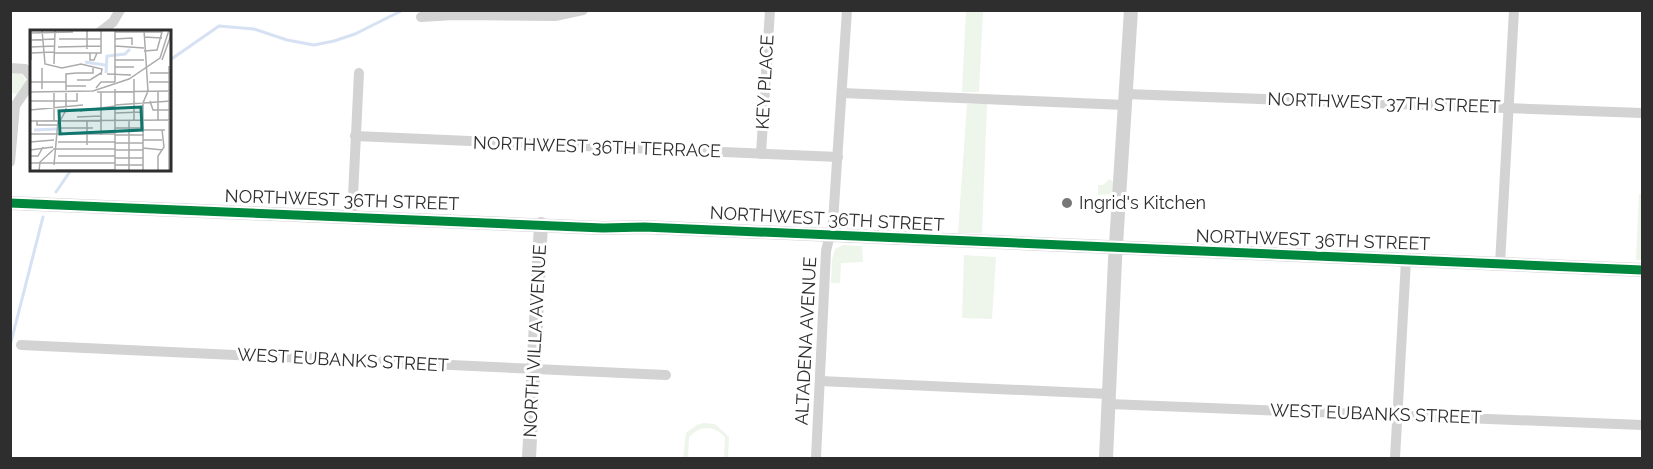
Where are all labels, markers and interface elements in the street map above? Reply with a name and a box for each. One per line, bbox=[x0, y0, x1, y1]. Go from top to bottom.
inset map bbox=[30, 30, 171, 171]
street label: KEY PLACE bbox=[752, 34, 777, 130]
street label: NORTHWEST 37TH STREET bbox=[1267, 88, 1501, 117]
street label: NORTHWEST 36TH TERRACE bbox=[473, 132, 721, 161]
street label: NORTHWEST 36TH STREET bbox=[224, 185, 460, 214]
place label: Ingrid's Kitchen bbox=[1079, 192, 1206, 213]
marker: Ingrid's Kitchen bbox=[1060, 196, 1074, 210]
street label: NORTHWEST 36TH STREET bbox=[709, 202, 945, 235]
street label: NORTHWEST 36TH STREET bbox=[1195, 225, 1431, 254]
street label: NORTH VILLA AVENUE bbox=[519, 244, 550, 438]
street label: ALTADENA AVENUE bbox=[791, 256, 820, 426]
street label: WEST EUBANKS STREET bbox=[237, 343, 449, 376]
street label: WEST EUBANKS STREET bbox=[1270, 399, 1482, 428]

